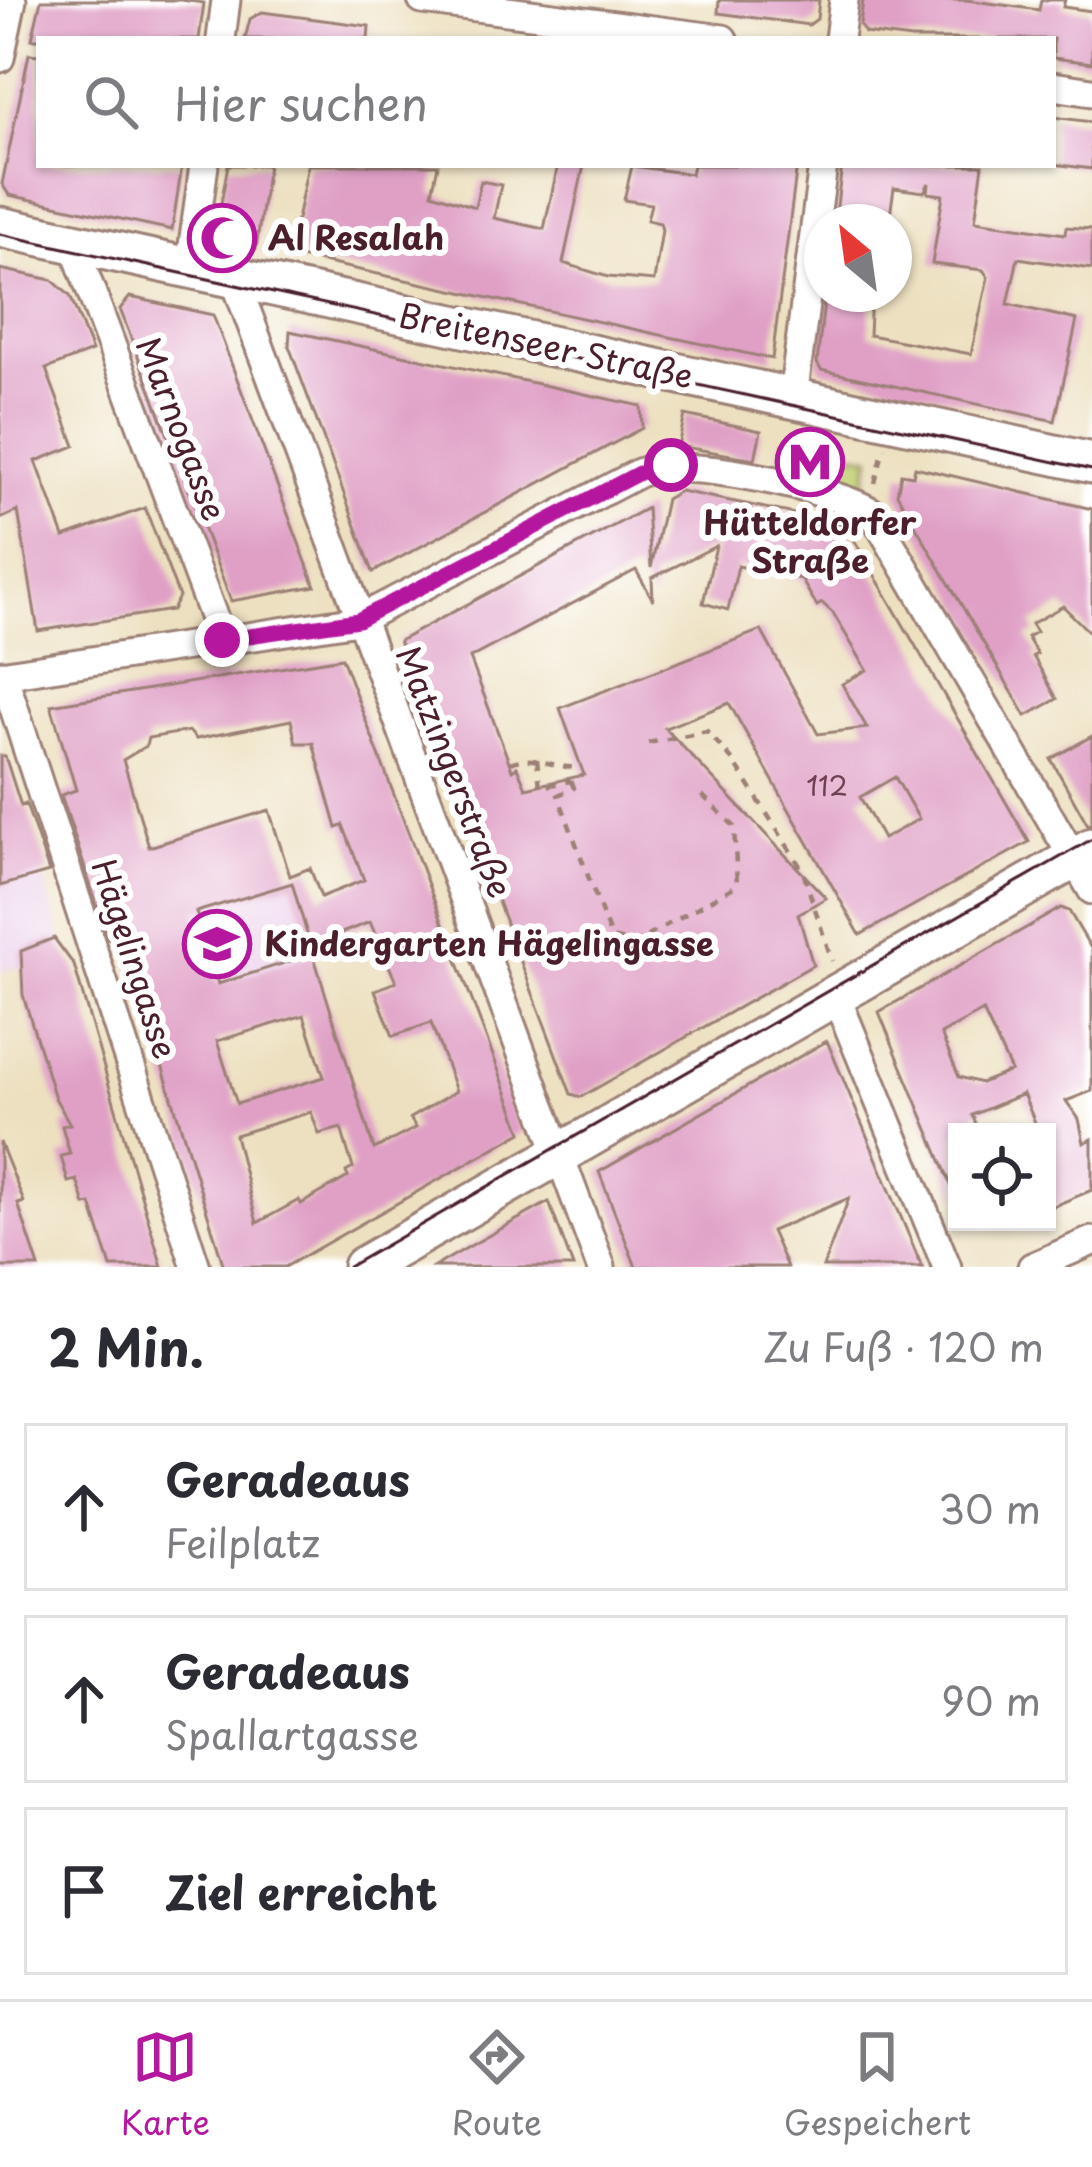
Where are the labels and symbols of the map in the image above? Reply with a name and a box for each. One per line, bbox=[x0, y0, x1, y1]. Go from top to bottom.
mosque icon: Al Resalah bbox=[187, 203, 257, 273]
north arrow bbox=[804, 204, 912, 312]
place label: Al Resalah bbox=[268, 211, 444, 261]
street label: Breitenseer Straße bbox=[395, 288, 698, 400]
street label: Marnogasse bbox=[125, 329, 241, 527]
metro station icon: Hütteldorfer Straße bbox=[775, 427, 845, 497]
route start bbox=[644, 438, 698, 492]
place label: Hütteldorfer Straße bbox=[703, 496, 917, 584]
route end bbox=[195, 613, 249, 667]
street label: Matzingerstraße bbox=[385, 638, 527, 904]
house number: 112 bbox=[806, 764, 848, 805]
street label: Hägelingasse bbox=[80, 852, 192, 1064]
school or university icon: Kindergarten Hägelingasse bbox=[182, 909, 252, 979]
place label: Kindergarten Hägelingasse bbox=[264, 917, 714, 967]

